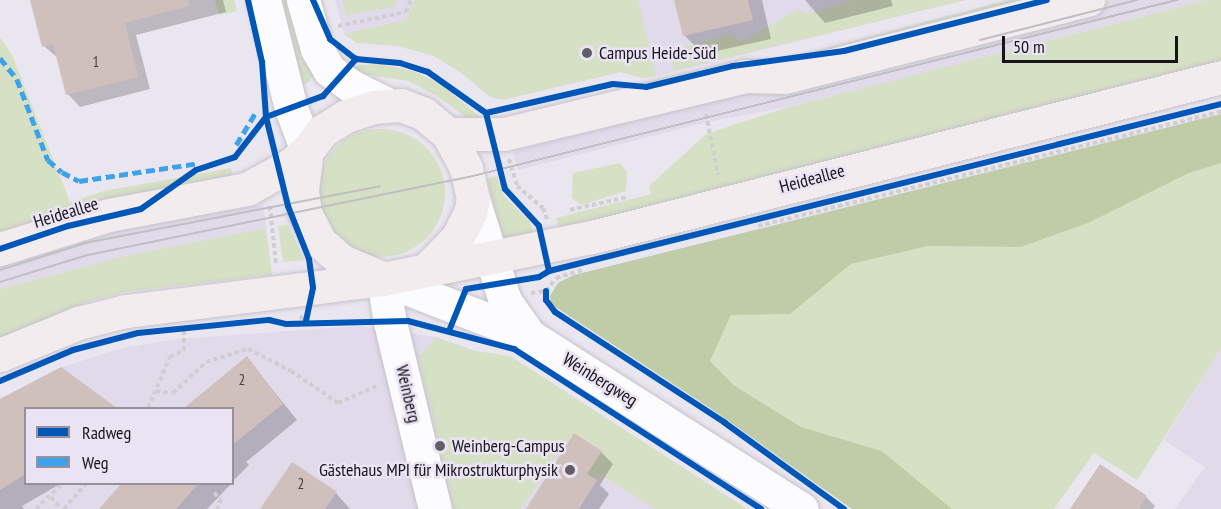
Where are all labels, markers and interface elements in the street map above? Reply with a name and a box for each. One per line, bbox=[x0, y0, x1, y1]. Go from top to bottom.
scale bar bbox=[1005, 24, 1180, 62]
text: 50 m bbox=[1013, 35, 1045, 58]
place label: Campus Heide-Süd bbox=[599, 42, 716, 64]
marker: Campus Heide-Süd bbox=[580, 46, 594, 60]
house number: 1 bbox=[93, 53, 99, 71]
street label: Heideallee bbox=[777, 160, 847, 198]
street label: Heideallee bbox=[31, 193, 101, 233]
street label: Weinbergweg bbox=[559, 349, 641, 411]
street label: Weinberg bbox=[391, 363, 425, 425]
house number: 2 bbox=[239, 371, 245, 389]
legend bbox=[24, 407, 234, 485]
text: Radweg bbox=[82, 421, 131, 444]
place label: Weinberg-Campus bbox=[452, 435, 565, 457]
marker: Weinberg-Campus bbox=[433, 439, 447, 453]
text: Weg bbox=[82, 451, 109, 474]
place label: Gästehaus MPI für Mikrostrukturphysik bbox=[319, 459, 558, 481]
marker: Gästehaus MPI für Mikrostrukturphysik bbox=[563, 463, 577, 477]
house number: 2 bbox=[298, 475, 304, 493]

